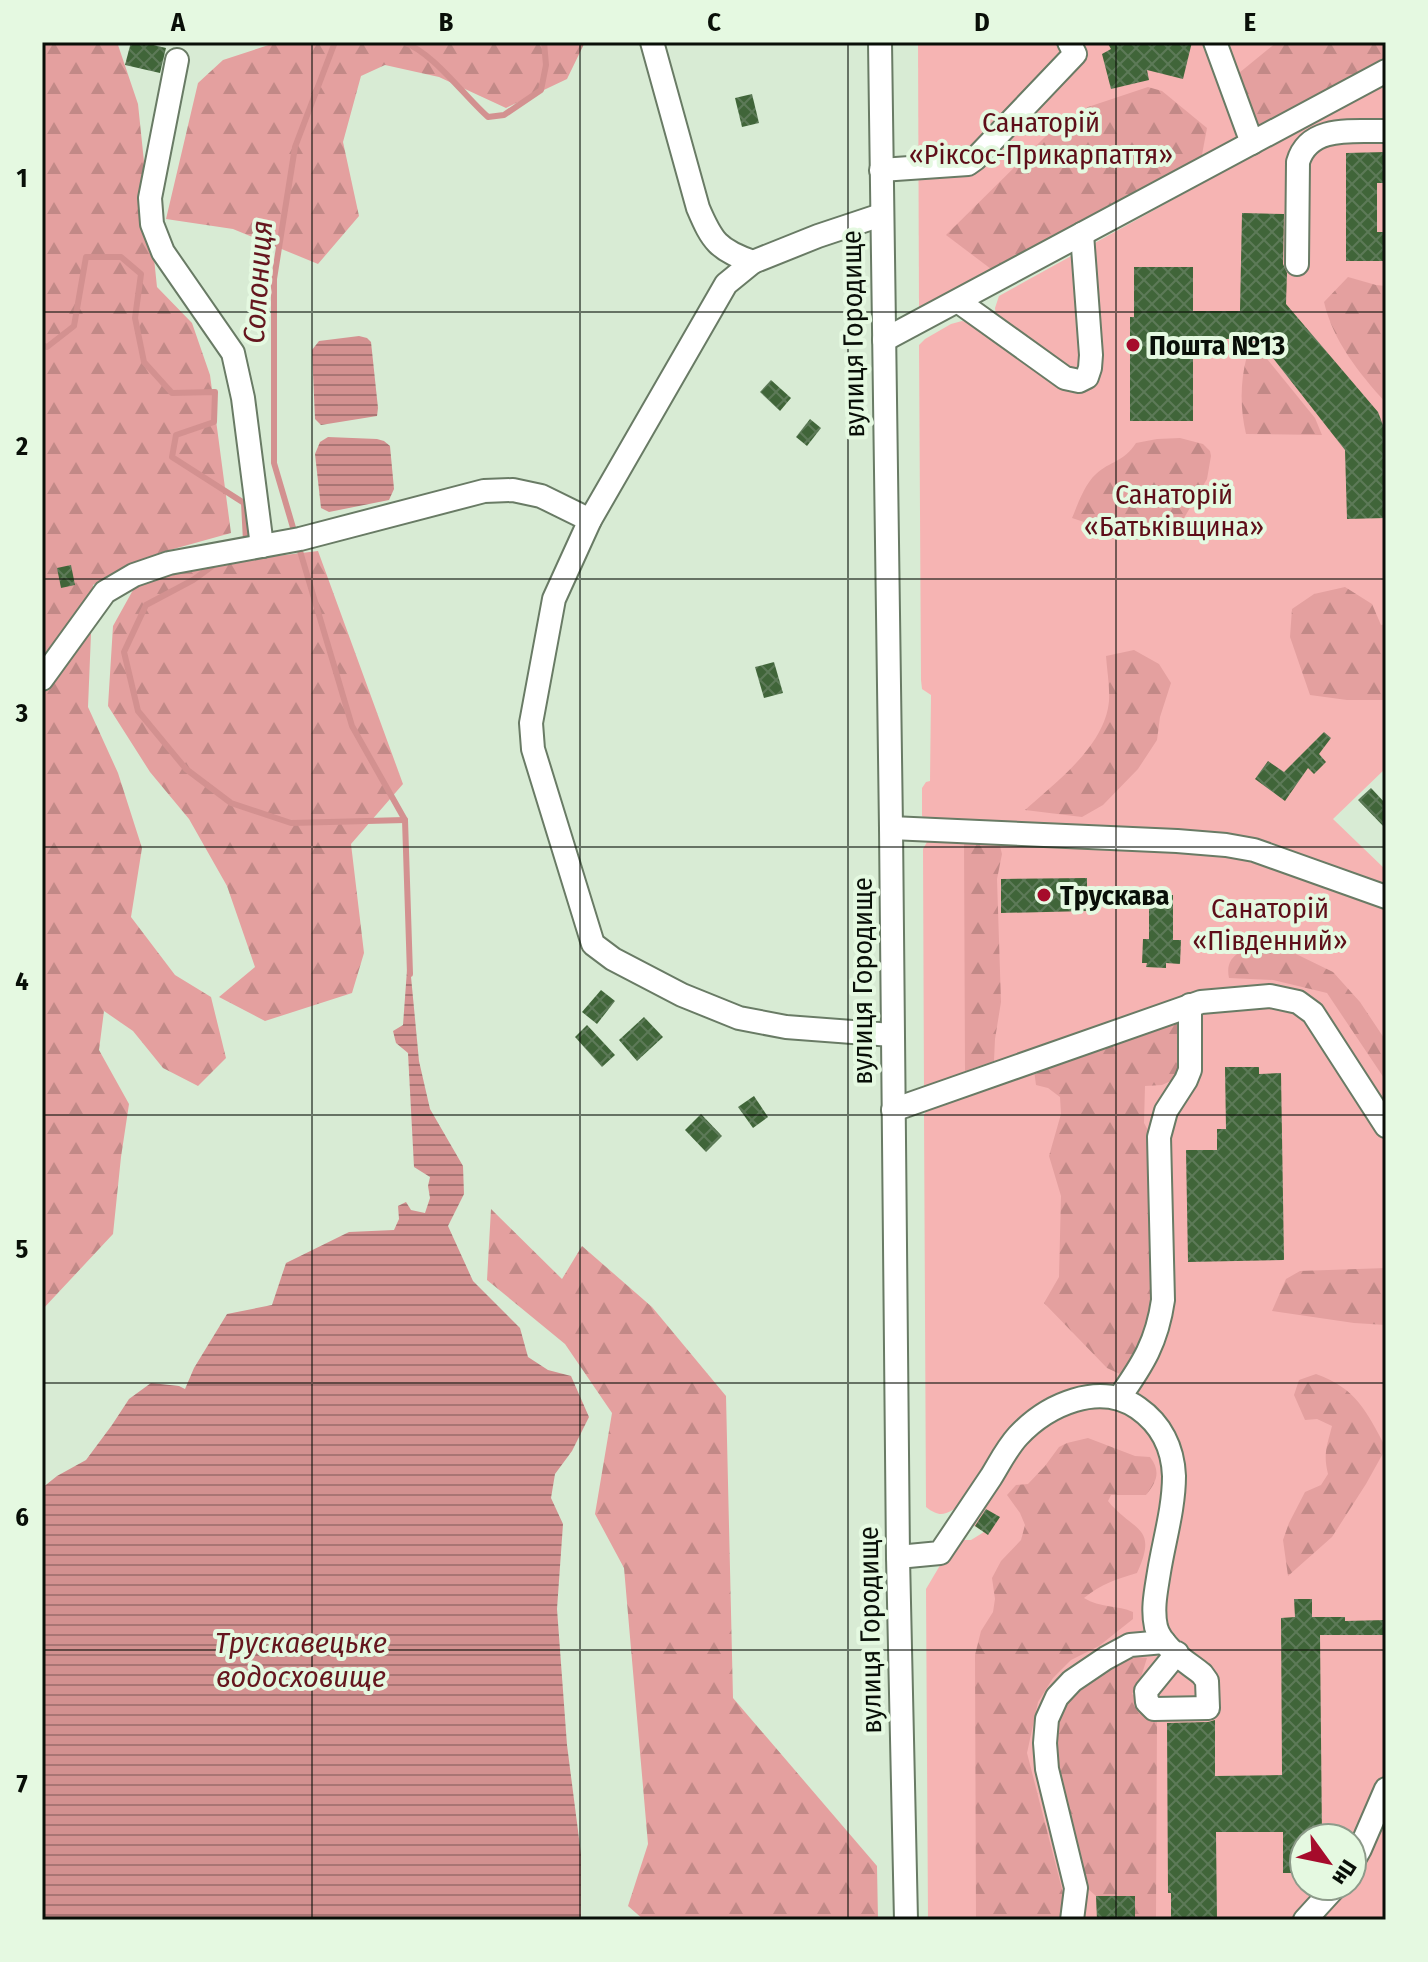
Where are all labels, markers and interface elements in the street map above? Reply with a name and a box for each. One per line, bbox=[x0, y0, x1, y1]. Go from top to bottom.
text: A bbox=[170, 7, 186, 38]
text: B bbox=[439, 7, 454, 38]
text: C bbox=[707, 7, 721, 38]
text: D bbox=[974, 7, 990, 38]
text: E bbox=[1244, 7, 1256, 38]
park label: Санаторій «Ріксос-Прикарпаття» bbox=[909, 106, 1173, 171]
text: 1 bbox=[17, 163, 28, 194]
water label: Солониця bbox=[236, 219, 280, 345]
street label: вулиця Городище bbox=[835, 230, 871, 438]
place label: Пошта №13 bbox=[1149, 329, 1285, 362]
marker: Пошта №13 bbox=[1124, 336, 1142, 354]
text: 2 bbox=[15, 431, 28, 462]
park label: Санаторій «Батьківщина» bbox=[1084, 478, 1264, 543]
text: 3 bbox=[15, 698, 28, 729]
street label: вулиця Городище bbox=[846, 877, 879, 1085]
place label: Трускава bbox=[1060, 879, 1169, 912]
marker: Трускава bbox=[1035, 886, 1053, 904]
park label: Санаторій «Південний» bbox=[1192, 892, 1348, 957]
text: 4 bbox=[15, 966, 29, 997]
text: 5 bbox=[16, 1234, 29, 1265]
text: 6 bbox=[15, 1502, 29, 1533]
street label: вулиця Городище bbox=[852, 1526, 888, 1734]
water label: Трускавецьке водосховище bbox=[215, 1625, 387, 1695]
text: 7 bbox=[16, 1769, 28, 1800]
north arrow bbox=[1288, 1822, 1368, 1902]
text: Пн bbox=[1326, 1855, 1362, 1890]

